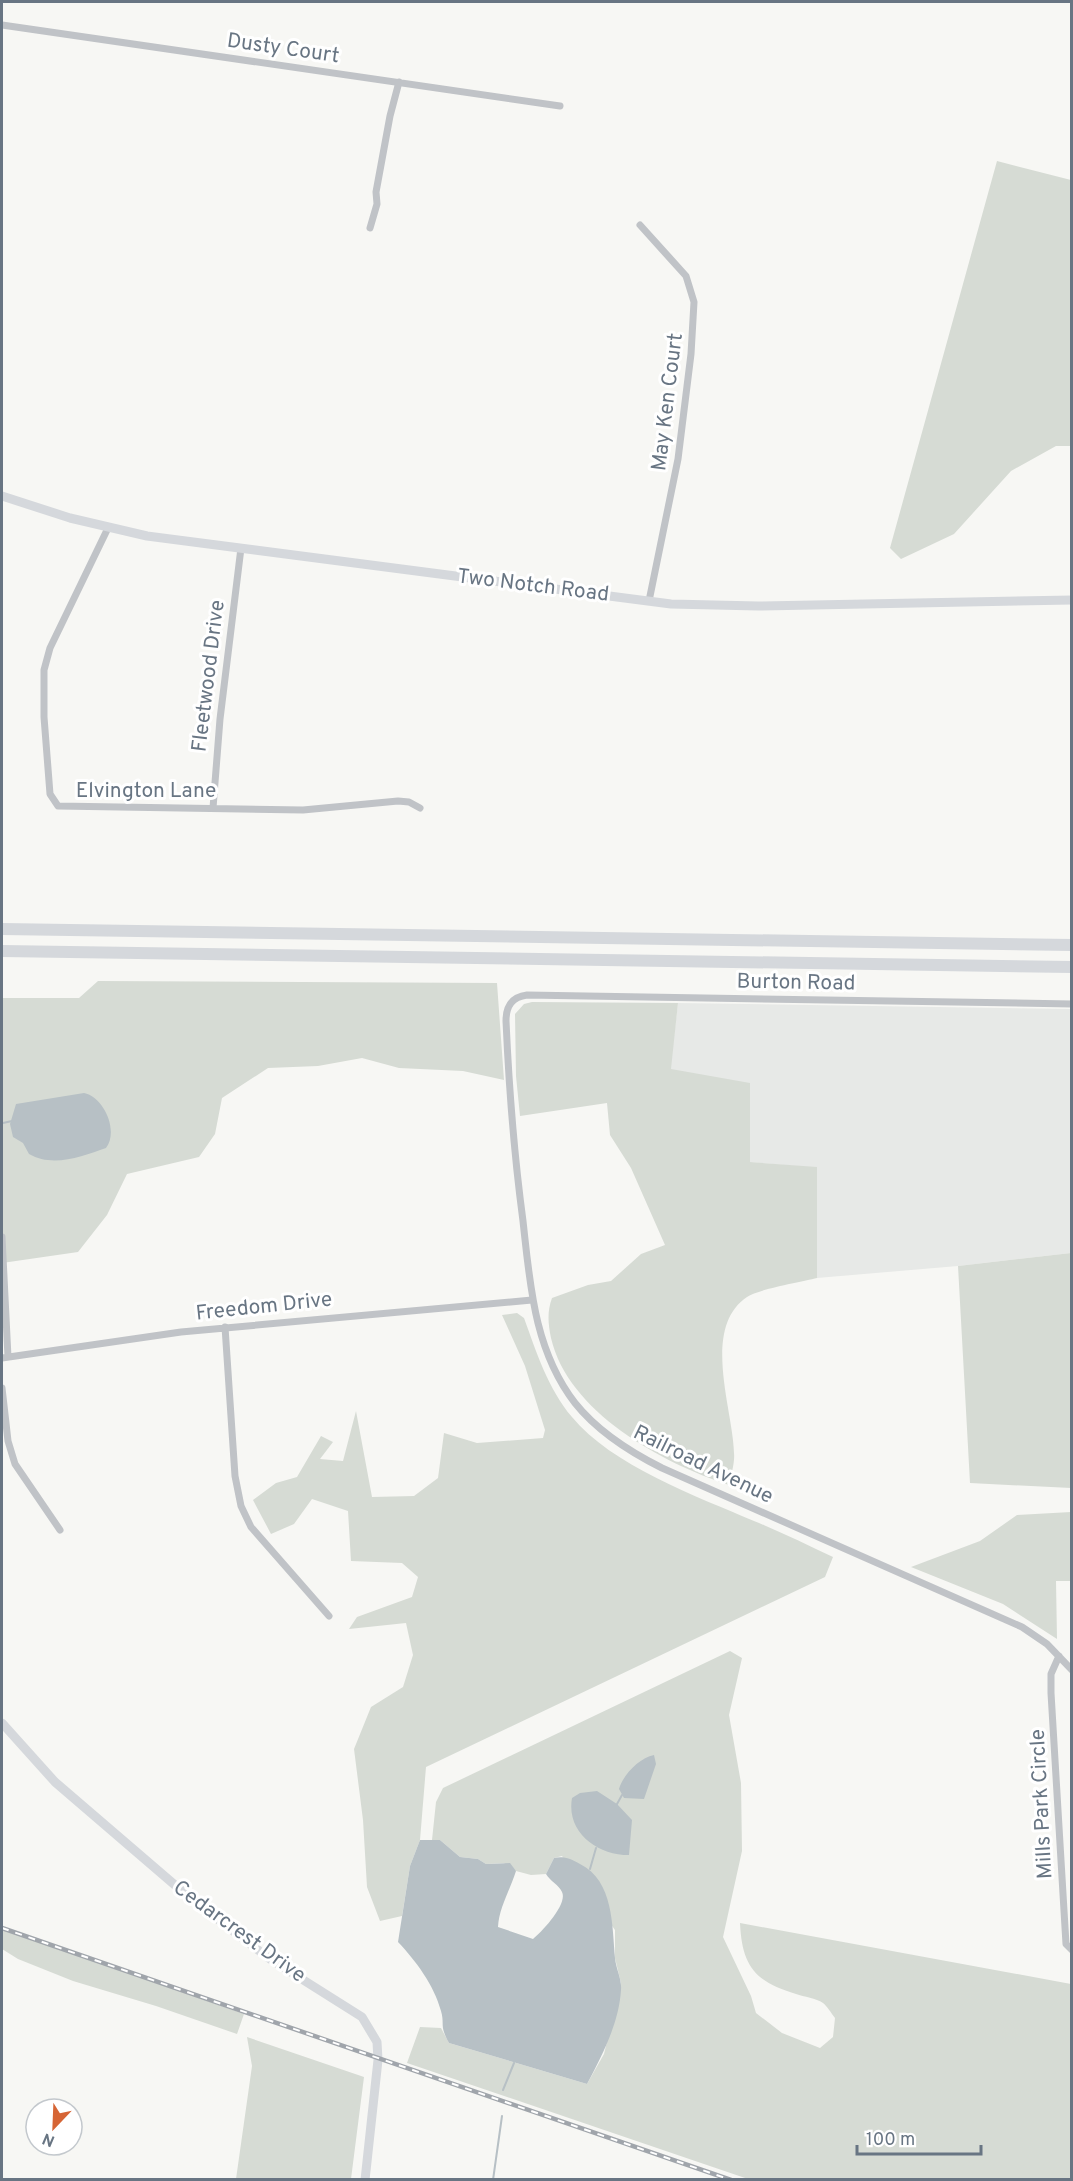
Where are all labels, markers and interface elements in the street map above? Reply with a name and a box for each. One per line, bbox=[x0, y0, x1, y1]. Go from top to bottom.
street label: Dusty Court bbox=[225, 28, 341, 70]
street label: May Ken Court bbox=[646, 332, 690, 472]
street label: Two Notch Road bbox=[455, 563, 611, 609]
street label: Fleetwood Drive bbox=[186, 598, 232, 754]
street label: Elvington Lane bbox=[76, 778, 216, 805]
street label: Burton Road bbox=[736, 968, 856, 998]
street label: Freedom Drive bbox=[194, 1286, 334, 1328]
street label: Railroad Avenue bbox=[628, 1419, 778, 1511]
street label: Mills Park Circle bbox=[1025, 1728, 1059, 1880]
street label: Cedarcrest Drive bbox=[167, 1875, 311, 1989]
north arrow bbox=[24, 2097, 84, 2157]
scale bar bbox=[857, 2118, 982, 2156]
text: N bbox=[40, 2128, 58, 2150]
text: 100 m bbox=[866, 2129, 915, 2152]

